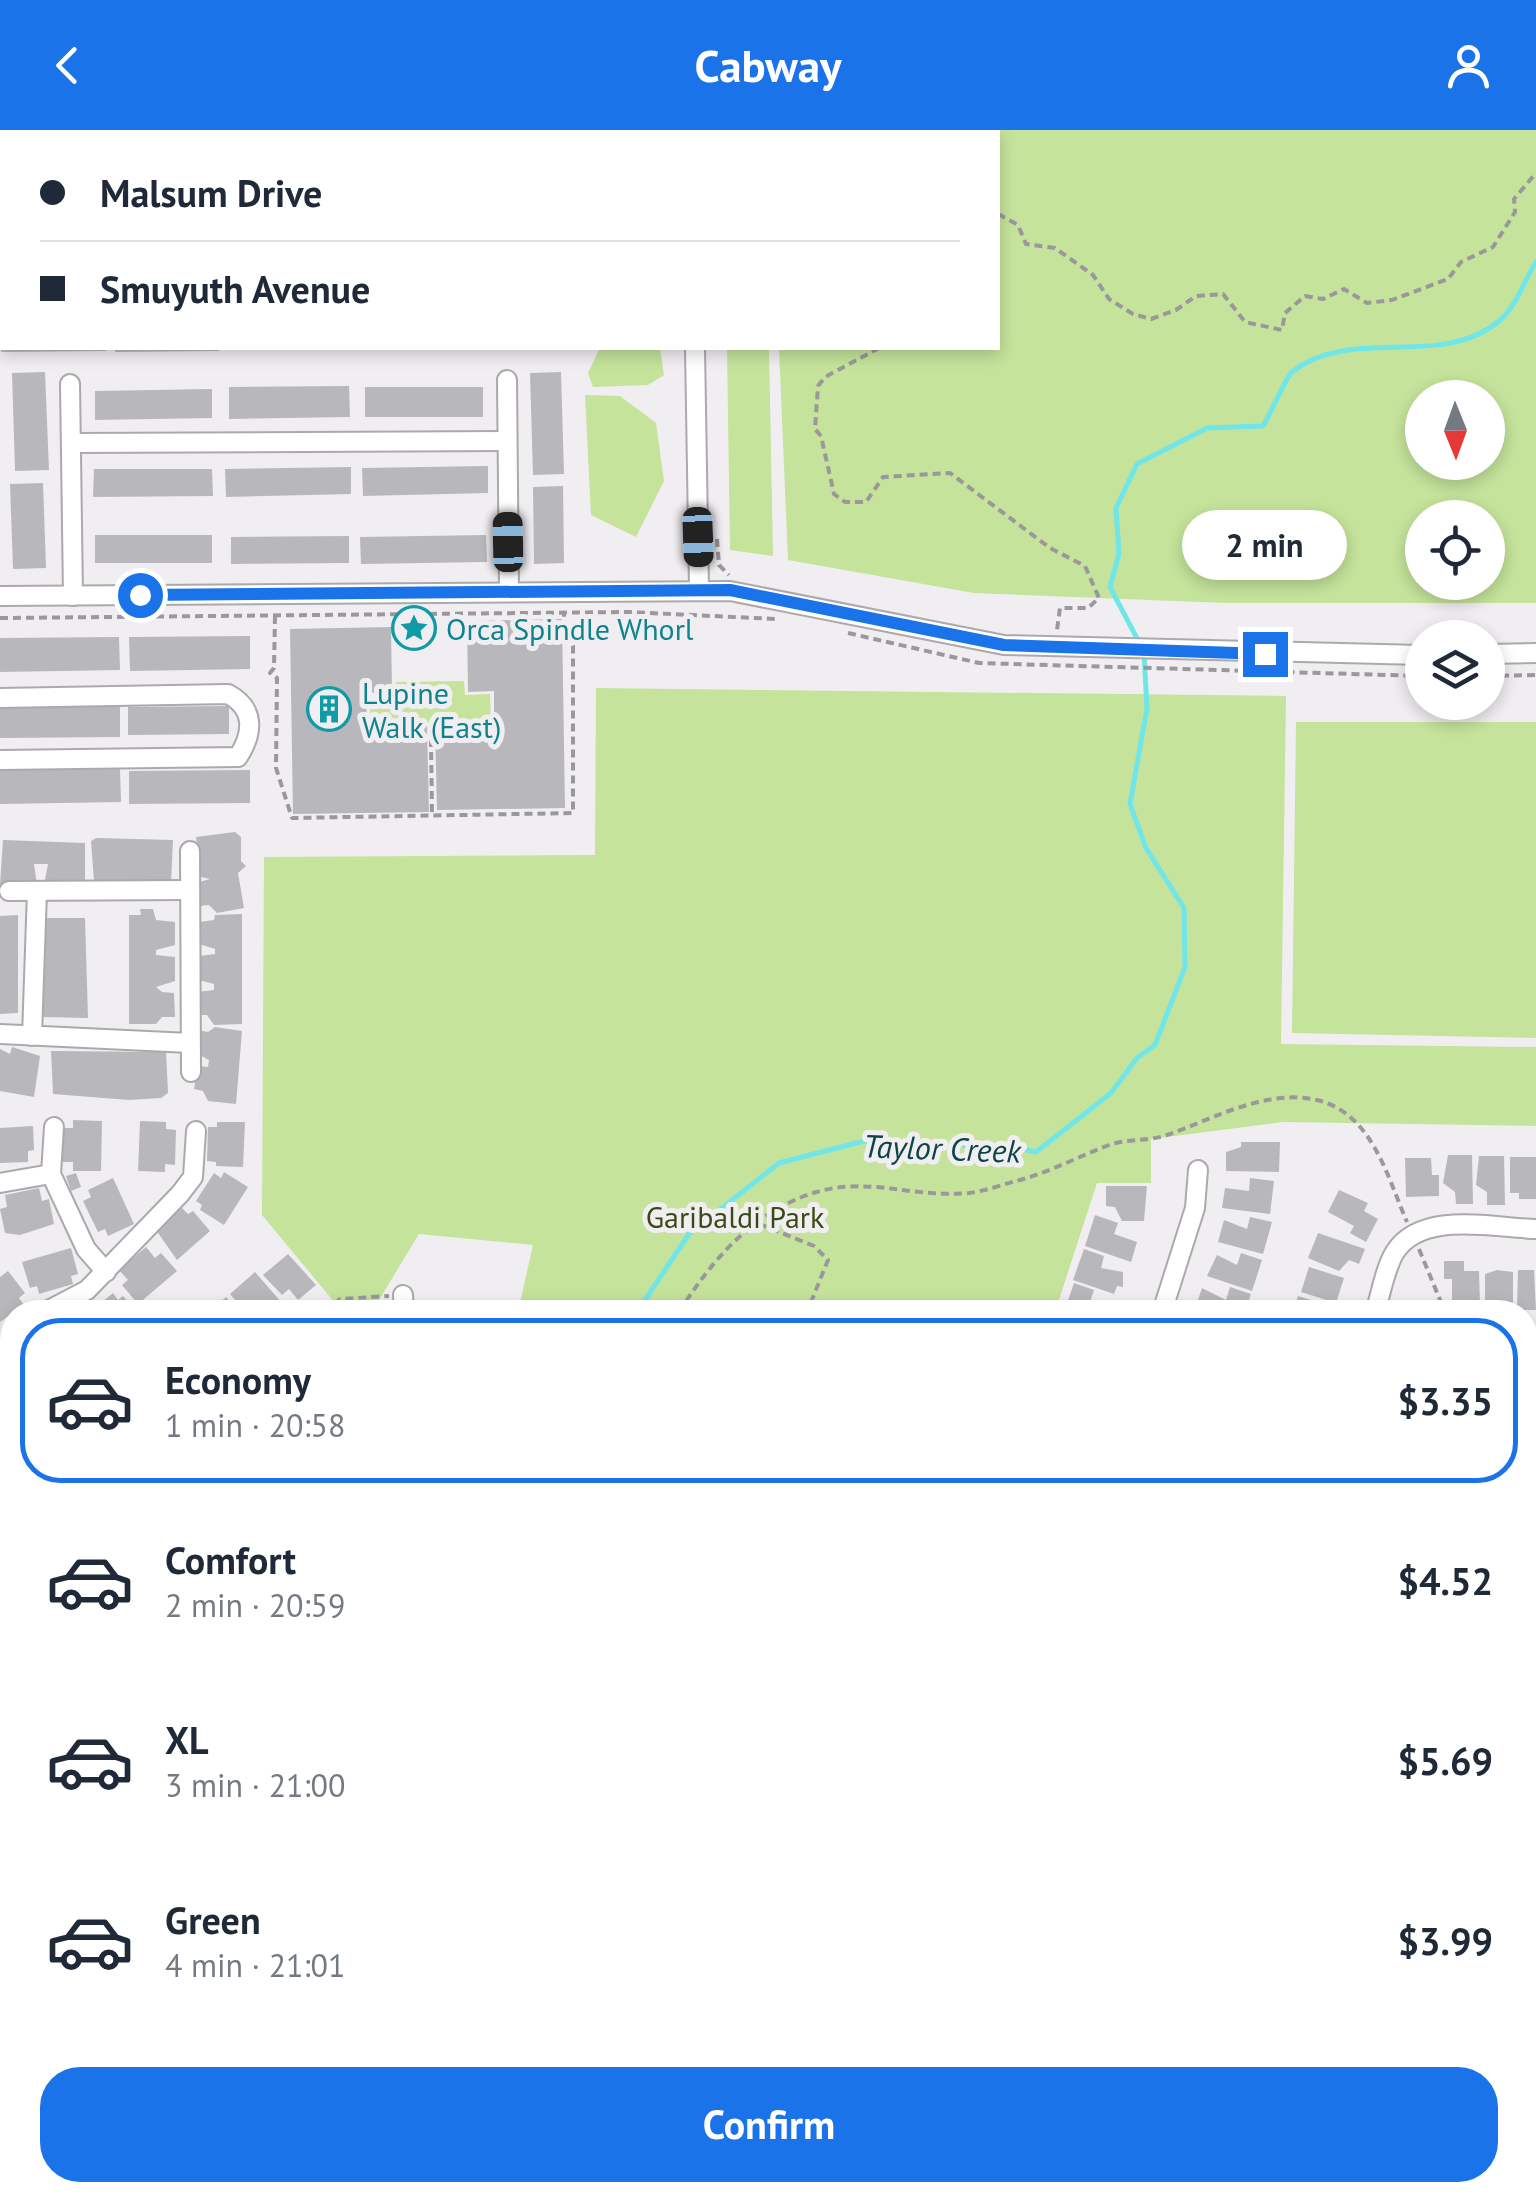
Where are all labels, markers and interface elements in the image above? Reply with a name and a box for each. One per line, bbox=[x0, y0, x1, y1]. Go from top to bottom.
text: Cabway bbox=[695, 36, 841, 94]
icon: back bbox=[40, 38, 95, 93]
icon: person bbox=[1441, 38, 1496, 93]
text: Malsum Drive bbox=[100, 168, 322, 217]
text: Smuyuth Avenue bbox=[100, 264, 370, 313]
north arrow bbox=[1405, 380, 1505, 480]
map controls bbox=[1405, 380, 1505, 720]
button: locate bbox=[1405, 500, 1505, 600]
car bbox=[682, 506, 714, 568]
callout: 2 min bbox=[1182, 509, 1348, 579]
car bbox=[492, 512, 524, 572]
text: 2 min bbox=[1225, 524, 1304, 566]
route start bbox=[118, 573, 163, 618]
place icon: Orca Spindle Whorl bbox=[391, 605, 437, 651]
place label: Orca Spindle Whorl bbox=[446, 609, 694, 648]
button: layers bbox=[1405, 620, 1505, 720]
route end bbox=[1243, 632, 1288, 677]
place label: Lupine Walk (East) bbox=[362, 673, 501, 746]
building icon: Lupine Walk (East) bbox=[306, 686, 352, 732]
water label: Taylor Creek bbox=[863, 1124, 1023, 1172]
park label: Garibaldi Park bbox=[646, 1197, 825, 1236]
text: Economy bbox=[165, 1355, 311, 1404]
icon: car bbox=[45, 1356, 135, 1446]
text: $3.35 bbox=[1397, 1376, 1493, 1425]
text: 1 min · 20:58 bbox=[165, 1404, 345, 1446]
text: Comfort bbox=[165, 1535, 296, 1584]
icon: car bbox=[45, 1536, 135, 1626]
text: $4.52 bbox=[1397, 1556, 1493, 1605]
text: 2 min · 20:59 bbox=[165, 1584, 345, 1626]
text: XL bbox=[165, 1715, 209, 1764]
icon: car bbox=[45, 1716, 135, 1806]
text: $5.69 bbox=[1397, 1736, 1493, 1785]
text: 3 min · 21:00 bbox=[165, 1764, 345, 1806]
text: Green bbox=[165, 1895, 261, 1944]
icon: car bbox=[45, 1896, 135, 1986]
text: $3.99 bbox=[1397, 1916, 1493, 1965]
text: 4 min · 21:01 bbox=[165, 1944, 345, 1986]
button: Confirm bbox=[40, 2067, 1498, 2182]

